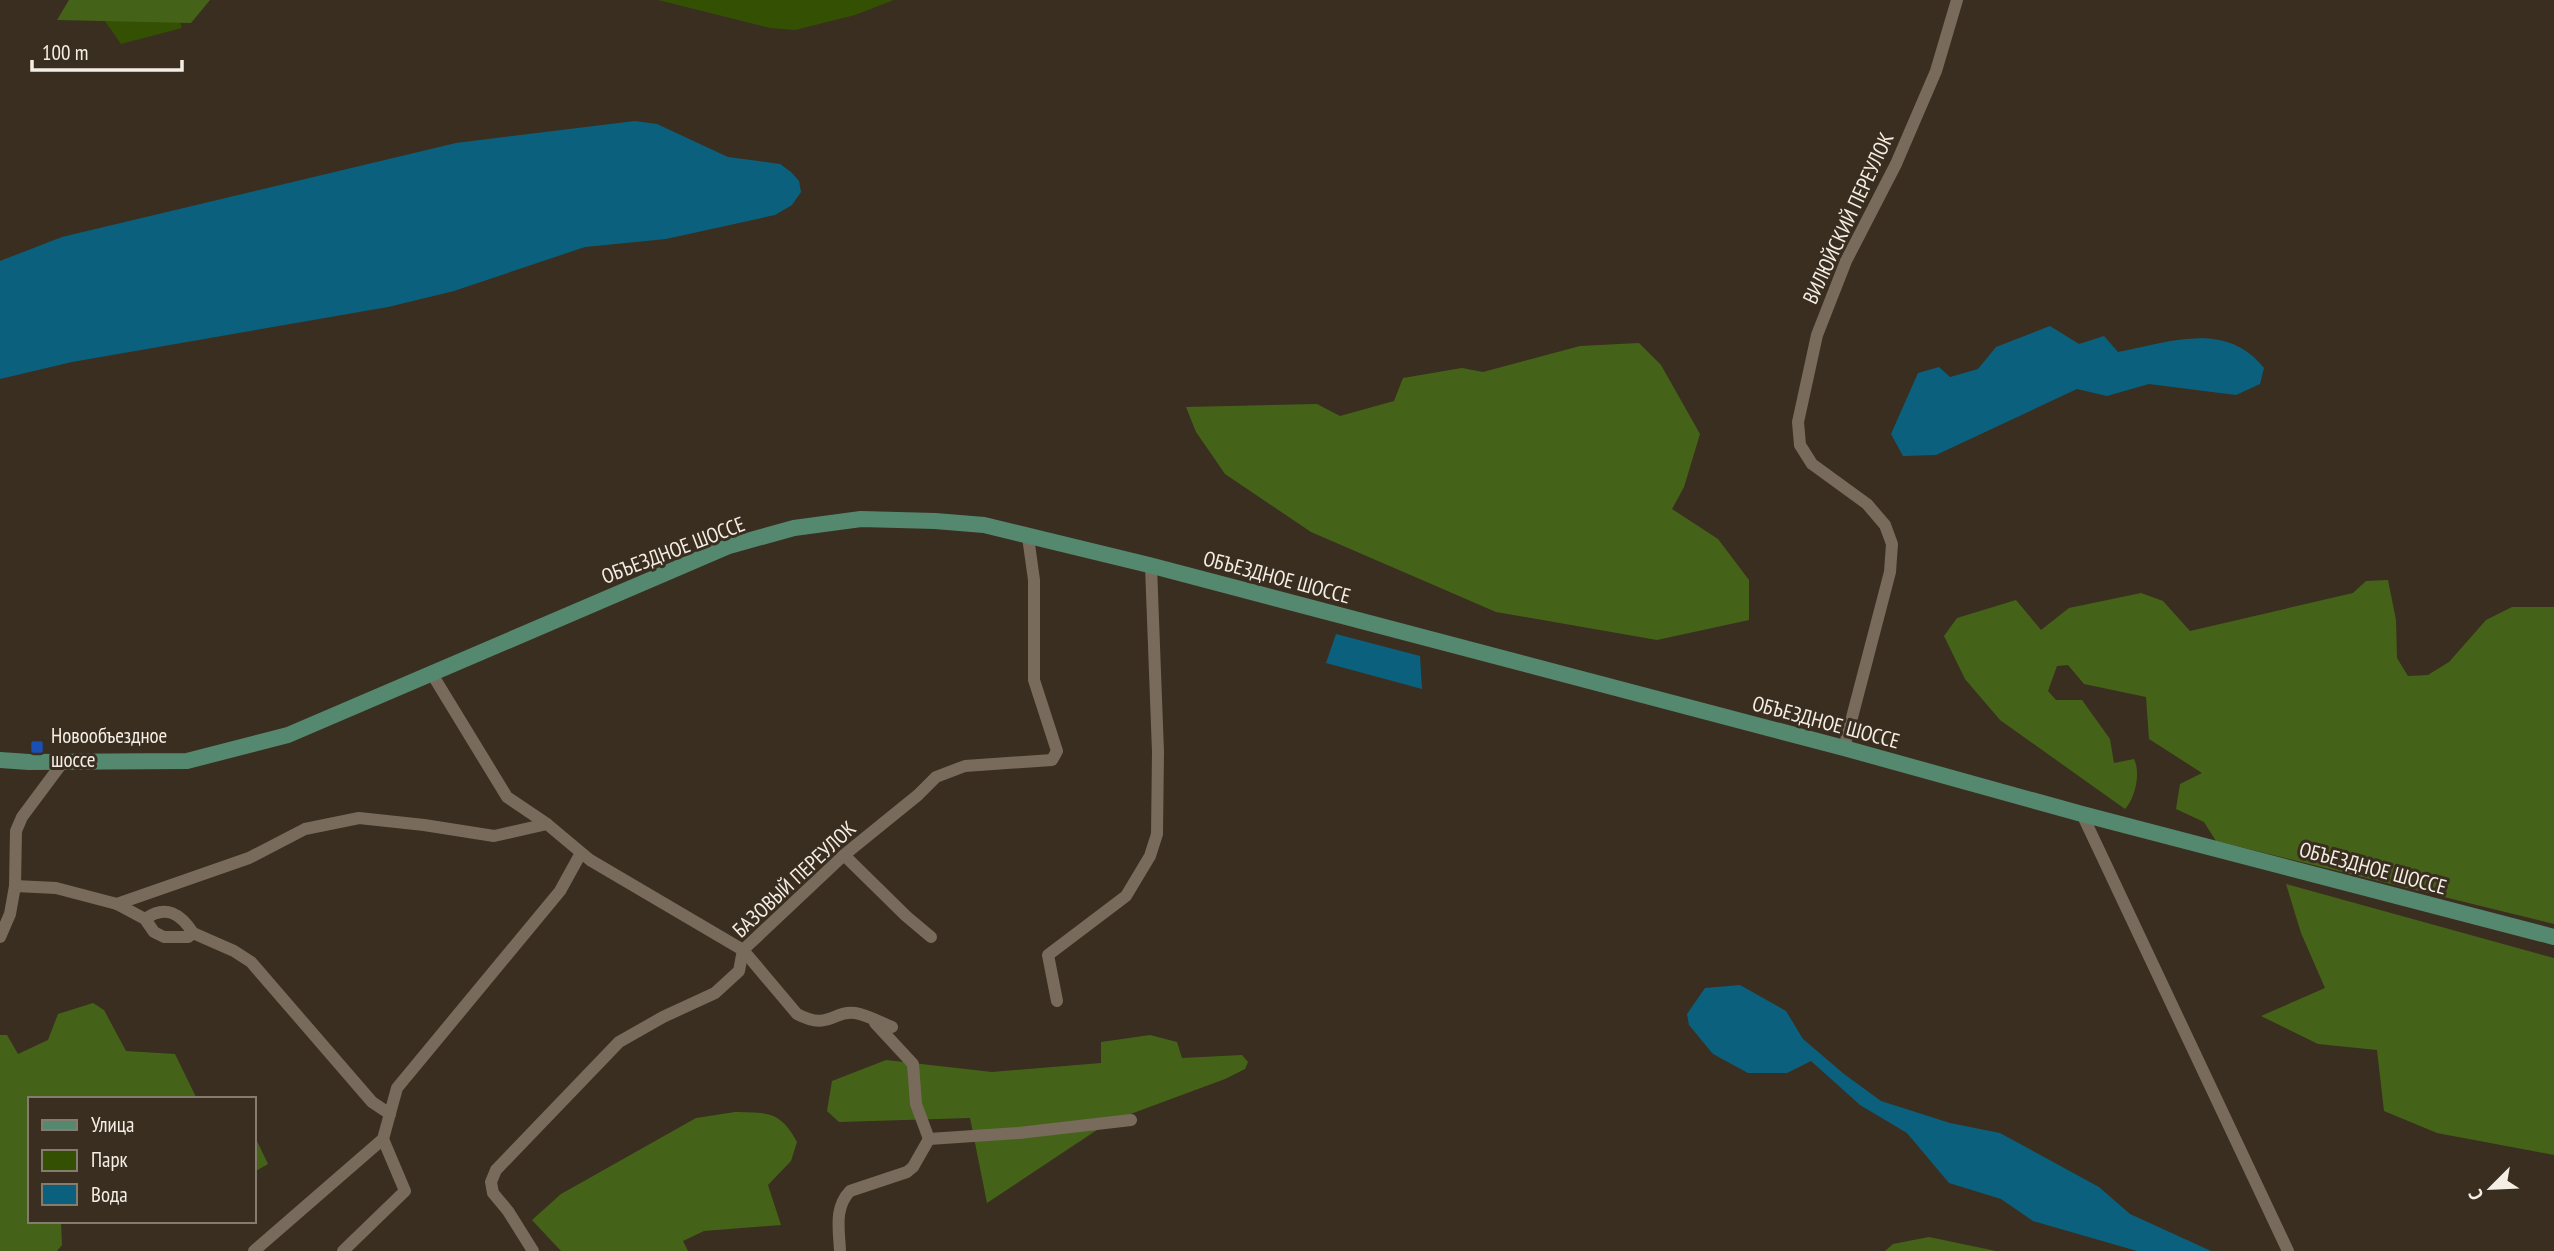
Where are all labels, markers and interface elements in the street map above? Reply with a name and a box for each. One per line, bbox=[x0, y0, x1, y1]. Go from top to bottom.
scale bar bbox=[32, 28, 182, 72]
text: 100 m bbox=[42, 39, 88, 66]
street label: ВИЛЮЙСКИЙ ПЕРЕУЛОК bbox=[1796, 128, 1900, 308]
street label: ОБЪЕЗДНОЕ ШОССЕ bbox=[597, 510, 749, 590]
street label: ОБЪЕЗДНОЕ ШОССЕ bbox=[1200, 544, 1354, 610]
street label: ОБЪЕЗДНОЕ ШОССЕ bbox=[1749, 689, 1903, 755]
place label: Новообъездное шоссе bbox=[51, 722, 167, 773]
marker: Новообъездное шоссе bbox=[29, 739, 45, 755]
street label: БАЗОВЫЙ ПЕРЕУЛОК bbox=[727, 815, 861, 943]
street label: ОБЪЕЗДНОЕ ШОССЕ bbox=[2296, 835, 2450, 901]
legend bbox=[28, 1097, 256, 1223]
text: Улица bbox=[91, 1111, 134, 1138]
text: Парк bbox=[91, 1146, 128, 1173]
north arrow bbox=[2456, 1153, 2526, 1223]
text: Вода bbox=[91, 1181, 128, 1208]
text: С bbox=[2463, 1186, 2488, 1204]

